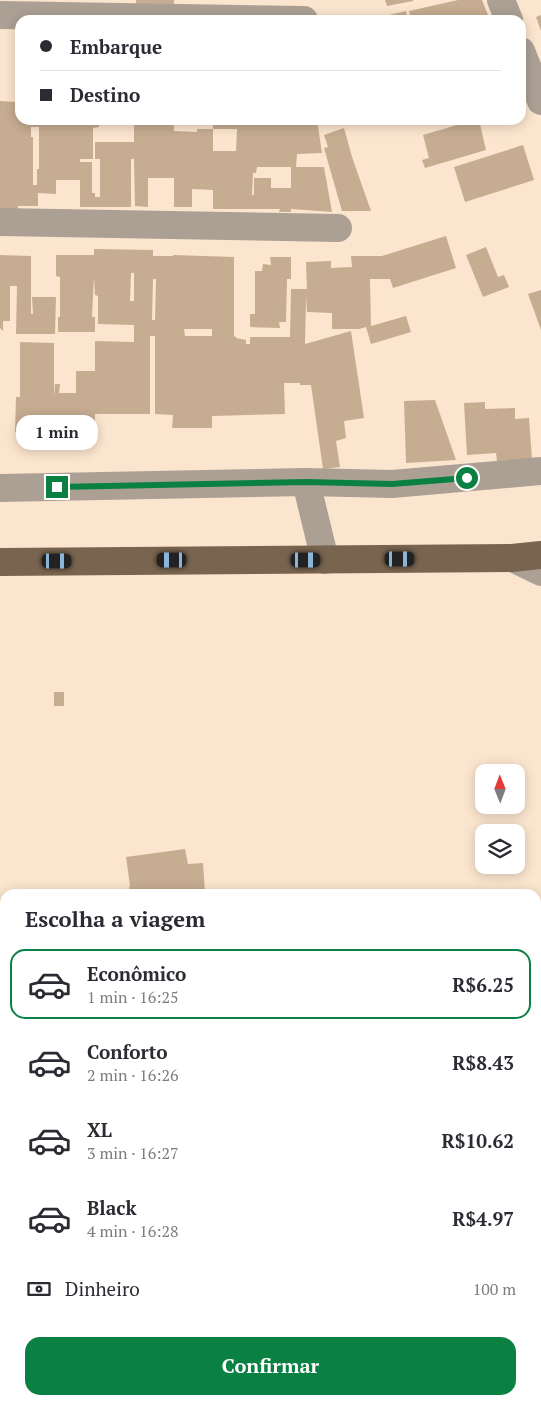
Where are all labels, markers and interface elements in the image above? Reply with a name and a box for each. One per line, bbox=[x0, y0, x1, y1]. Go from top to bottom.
text: Embarque bbox=[70, 34, 162, 59]
text: Destino bbox=[70, 82, 140, 107]
callout: 1 min bbox=[16, 414, 98, 450]
text: 1 min bbox=[35, 421, 79, 443]
route start bbox=[456, 467, 478, 489]
route end bbox=[46, 476, 68, 498]
car bbox=[385, 552, 415, 567]
car bbox=[157, 553, 187, 568]
car bbox=[291, 553, 321, 568]
car bbox=[42, 554, 72, 569]
north arrow bbox=[475, 764, 525, 814]
map controls bbox=[475, 764, 525, 874]
button: layers bbox=[475, 824, 525, 874]
text: Escolha a viagem bbox=[25, 904, 205, 933]
text: Econômico bbox=[87, 961, 186, 986]
icon: car bbox=[27, 962, 72, 1007]
text: R$6.25 bbox=[452, 972, 514, 997]
text: 1 min · 16:25 bbox=[87, 986, 179, 1008]
text: Conforto bbox=[87, 1039, 168, 1064]
icon: car bbox=[27, 1040, 72, 1085]
text: R$8.43 bbox=[452, 1050, 514, 1075]
text: 2 min · 16:26 bbox=[87, 1064, 179, 1086]
text: XL bbox=[87, 1117, 112, 1142]
icon: car bbox=[27, 1118, 72, 1163]
text: R$10.62 bbox=[441, 1128, 514, 1153]
text: 3 min · 16:27 bbox=[87, 1142, 179, 1164]
text: Black bbox=[87, 1195, 137, 1220]
icon: car bbox=[27, 1196, 72, 1241]
text: R$4.97 bbox=[452, 1206, 514, 1231]
text: 4 min · 16:28 bbox=[87, 1220, 179, 1242]
icon: cash bbox=[25, 1275, 53, 1303]
text: Dinheiro bbox=[65, 1276, 140, 1301]
text: 100 m bbox=[473, 1278, 516, 1300]
button: Confirmar bbox=[25, 1337, 516, 1395]

